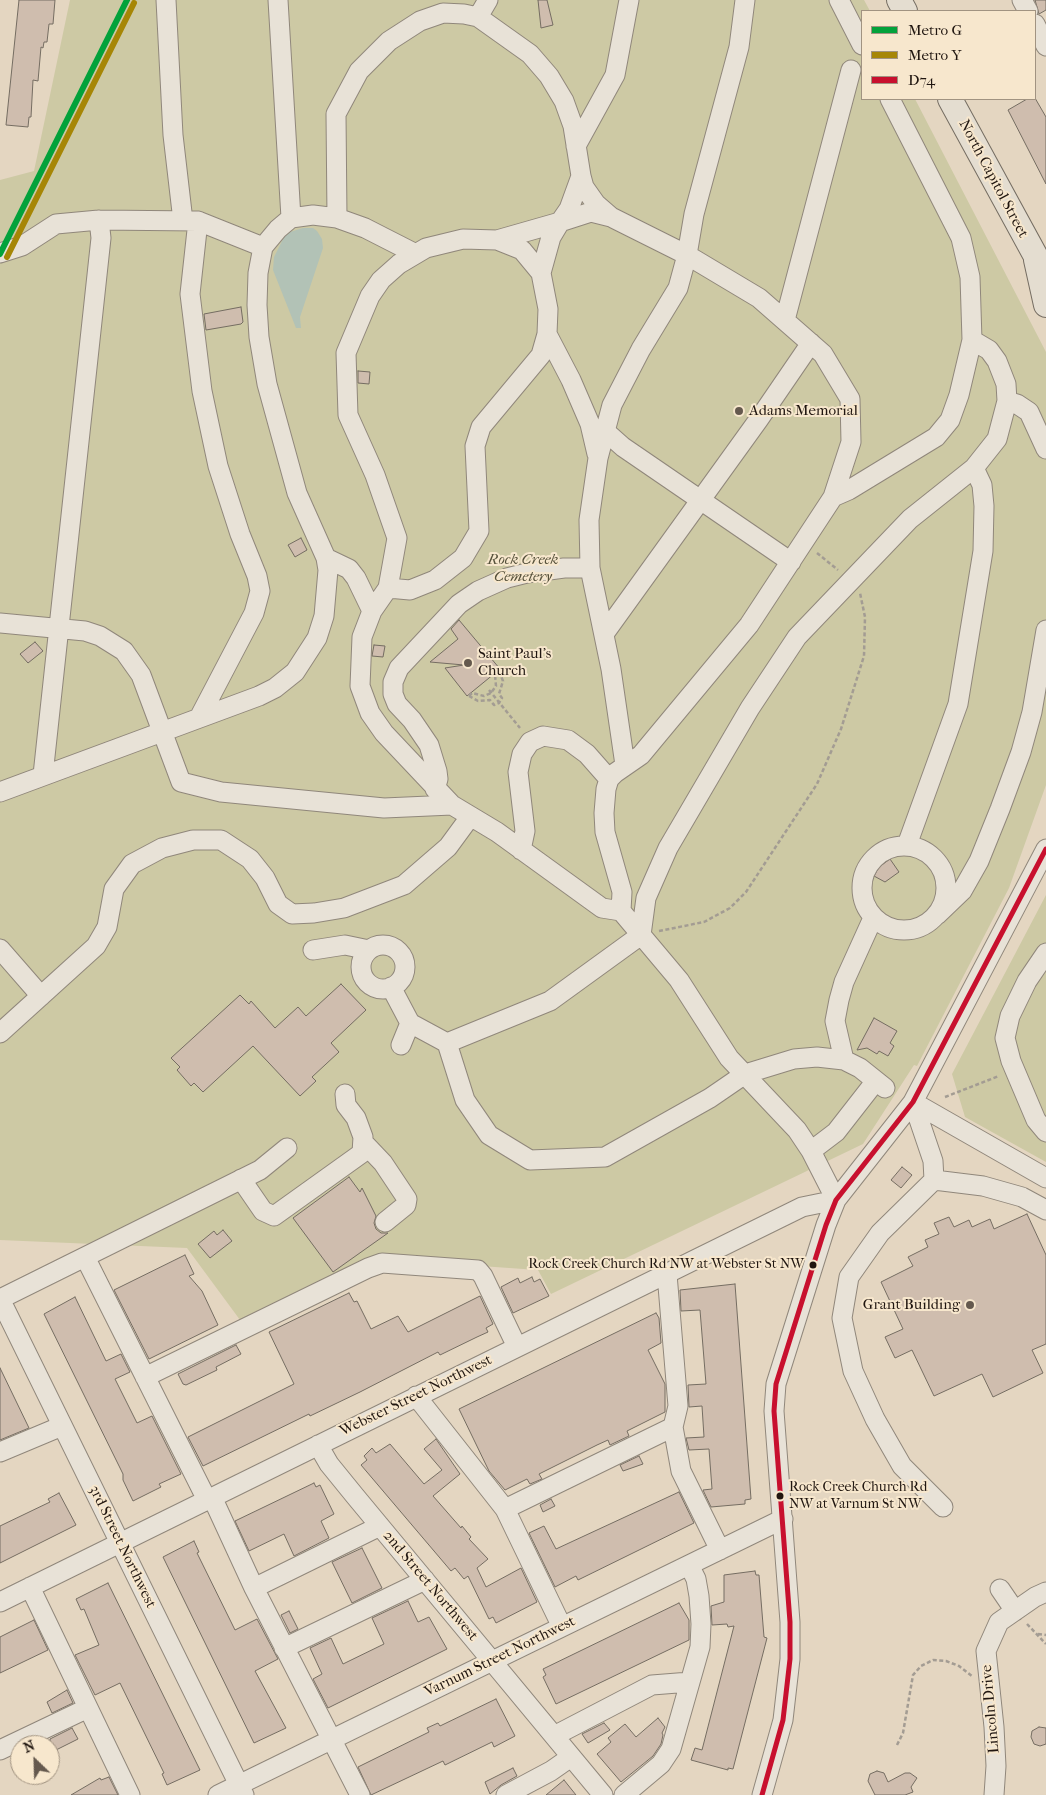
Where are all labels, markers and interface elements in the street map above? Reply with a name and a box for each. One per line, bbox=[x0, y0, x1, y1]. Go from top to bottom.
legend bbox=[861, 10, 1036, 100]
text: Metro G bbox=[908, 21, 962, 39]
text: Metro Y bbox=[908, 46, 962, 64]
text: D74 bbox=[908, 71, 935, 89]
street label: North Capitol Street bbox=[954, 117, 1032, 241]
place label: Adams Memorial bbox=[749, 402, 858, 420]
marker: Adams Memorial bbox=[733, 405, 745, 417]
park label: Rock Creek Cemetery bbox=[488, 551, 558, 586]
place label: Saint Paul's Church bbox=[478, 645, 551, 680]
marker: Saint Paul's Church bbox=[462, 657, 474, 669]
place label: Rock Creek Church Rd NW at Webster St NW bbox=[528, 1257, 804, 1273]
marker: Rock Creek Church Rd NW at Webster St NW bbox=[808, 1260, 818, 1270]
place label: Grant Building bbox=[863, 1296, 960, 1314]
marker: Grant Building bbox=[964, 1299, 976, 1311]
street label: Webster Street Northwest bbox=[337, 1351, 495, 1441]
place label: Rock Creek Church Rd NW at Varnum St NW bbox=[789, 1480, 927, 1512]
street label: 3rd Street Northwest bbox=[84, 1483, 160, 1611]
marker: Rock Creek Church Rd NW at Varnum St NW bbox=[775, 1491, 785, 1501]
street label: 2nd Street Northwest bbox=[379, 1527, 481, 1645]
street label: Varnum Street Northwest bbox=[422, 1613, 578, 1701]
street label: Lincoln Drive bbox=[978, 1664, 1004, 1754]
north arrow bbox=[10, 1735, 60, 1785]
text: N bbox=[21, 1737, 37, 1757]

